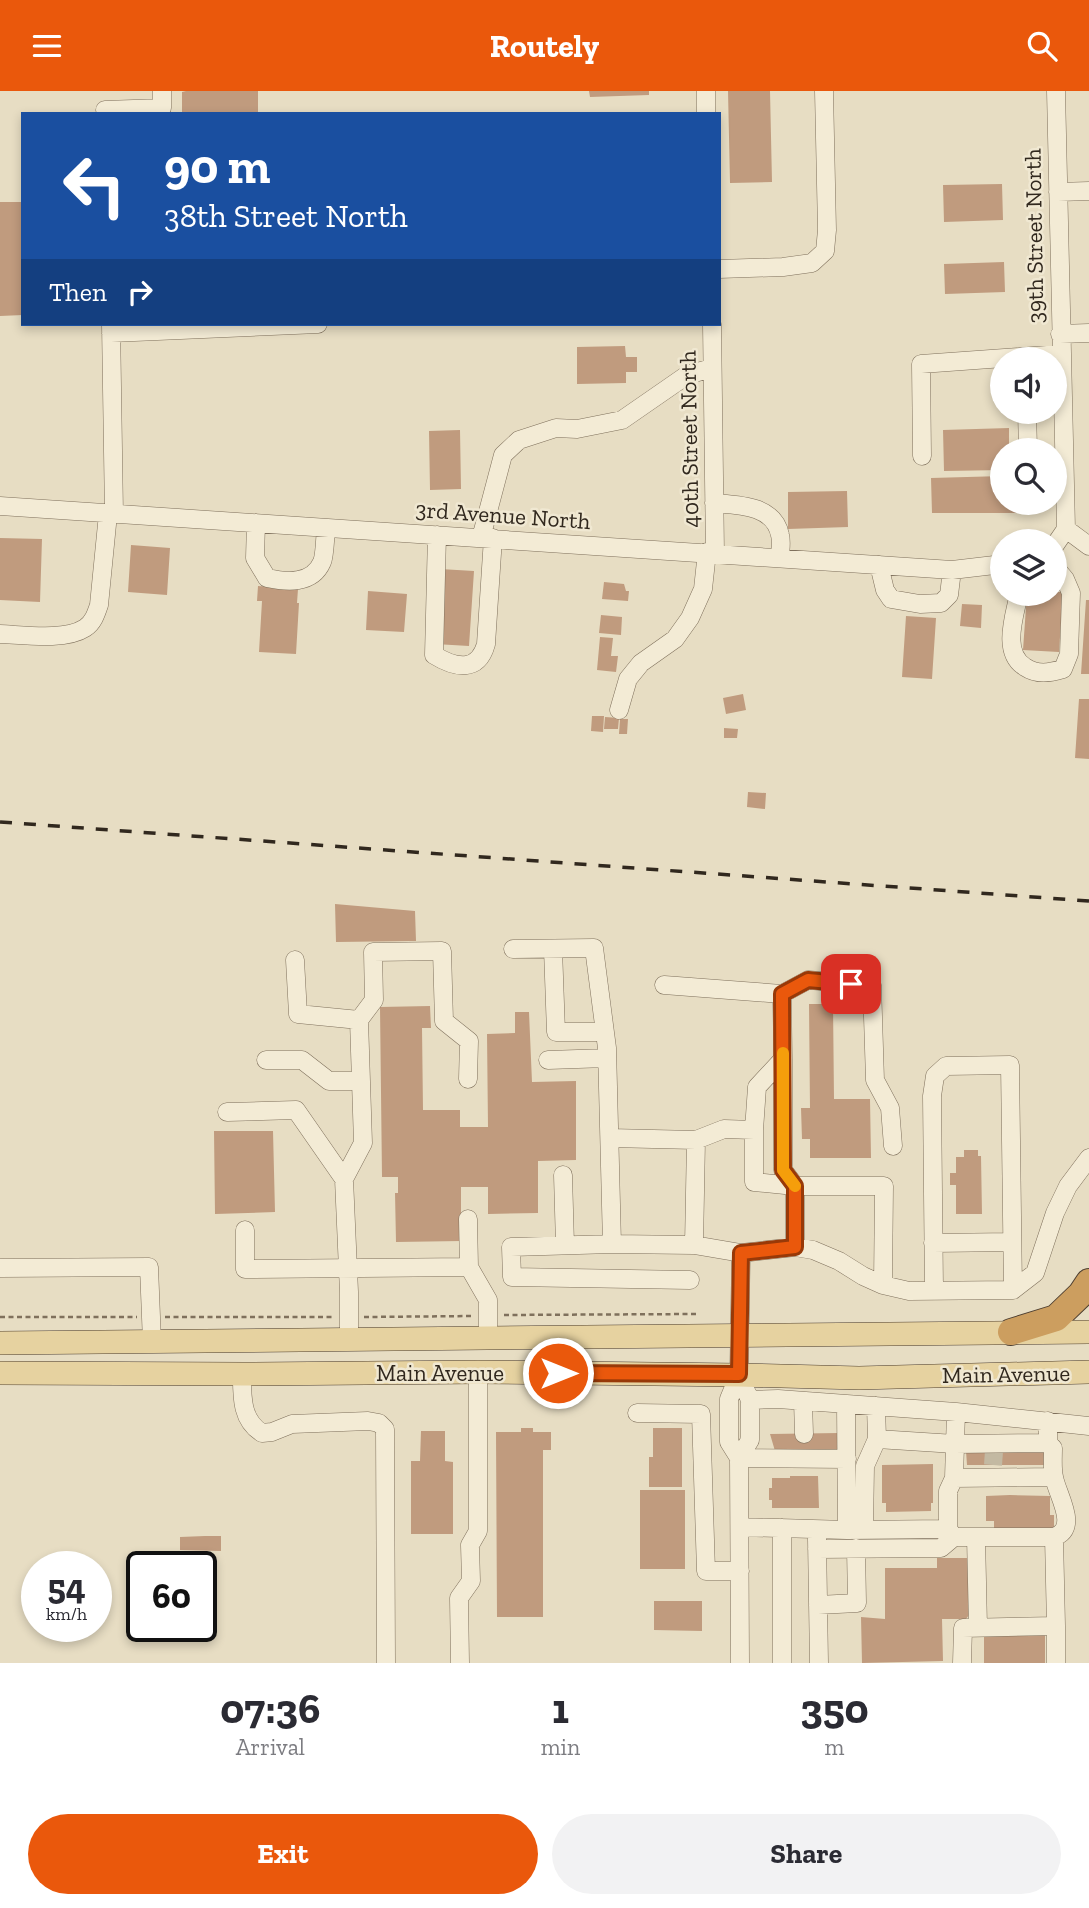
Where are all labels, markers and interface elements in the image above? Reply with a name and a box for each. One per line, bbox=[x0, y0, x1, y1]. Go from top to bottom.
icon: menu bbox=[28, 27, 66, 65]
text: Routely bbox=[490, 27, 599, 65]
icon: search bbox=[1023, 27, 1061, 65]
text: 90 m bbox=[164, 137, 271, 196]
icon: left bbox=[49, 140, 140, 231]
street label: 39th Street North bbox=[1018, 148, 1050, 324]
text: 38th Street North bbox=[164, 197, 408, 235]
icon: right bbox=[121, 273, 159, 311]
text: Then bbox=[49, 276, 107, 308]
map controls bbox=[990, 347, 1067, 606]
button: sound bbox=[990, 347, 1067, 424]
street label: 40th Street North bbox=[673, 350, 705, 528]
button: search bbox=[990, 438, 1067, 515]
street label: 3rd Avenue North bbox=[414, 495, 592, 535]
button: layers bbox=[990, 529, 1067, 606]
pin bbox=[821, 954, 881, 1014]
icon: arrive bbox=[832, 965, 870, 1003]
position arrow bbox=[521, 1336, 595, 1410]
street label: Main Avenue bbox=[376, 1359, 504, 1387]
street label: Main Avenue bbox=[942, 1359, 1070, 1389]
speed limit sign: 60 bbox=[126, 1551, 217, 1642]
text: 54 bbox=[47, 1566, 86, 1608]
text: km/h bbox=[46, 1603, 87, 1625]
text: 07:36 bbox=[220, 1683, 320, 1734]
text: 1 bbox=[552, 1683, 569, 1734]
text: 350 bbox=[800, 1683, 869, 1734]
text: Arrival bbox=[236, 1733, 305, 1761]
text: min bbox=[541, 1733, 580, 1761]
text: m bbox=[825, 1733, 844, 1761]
button: Exit bbox=[28, 1814, 538, 1894]
button: Share bbox=[552, 1814, 1061, 1894]

